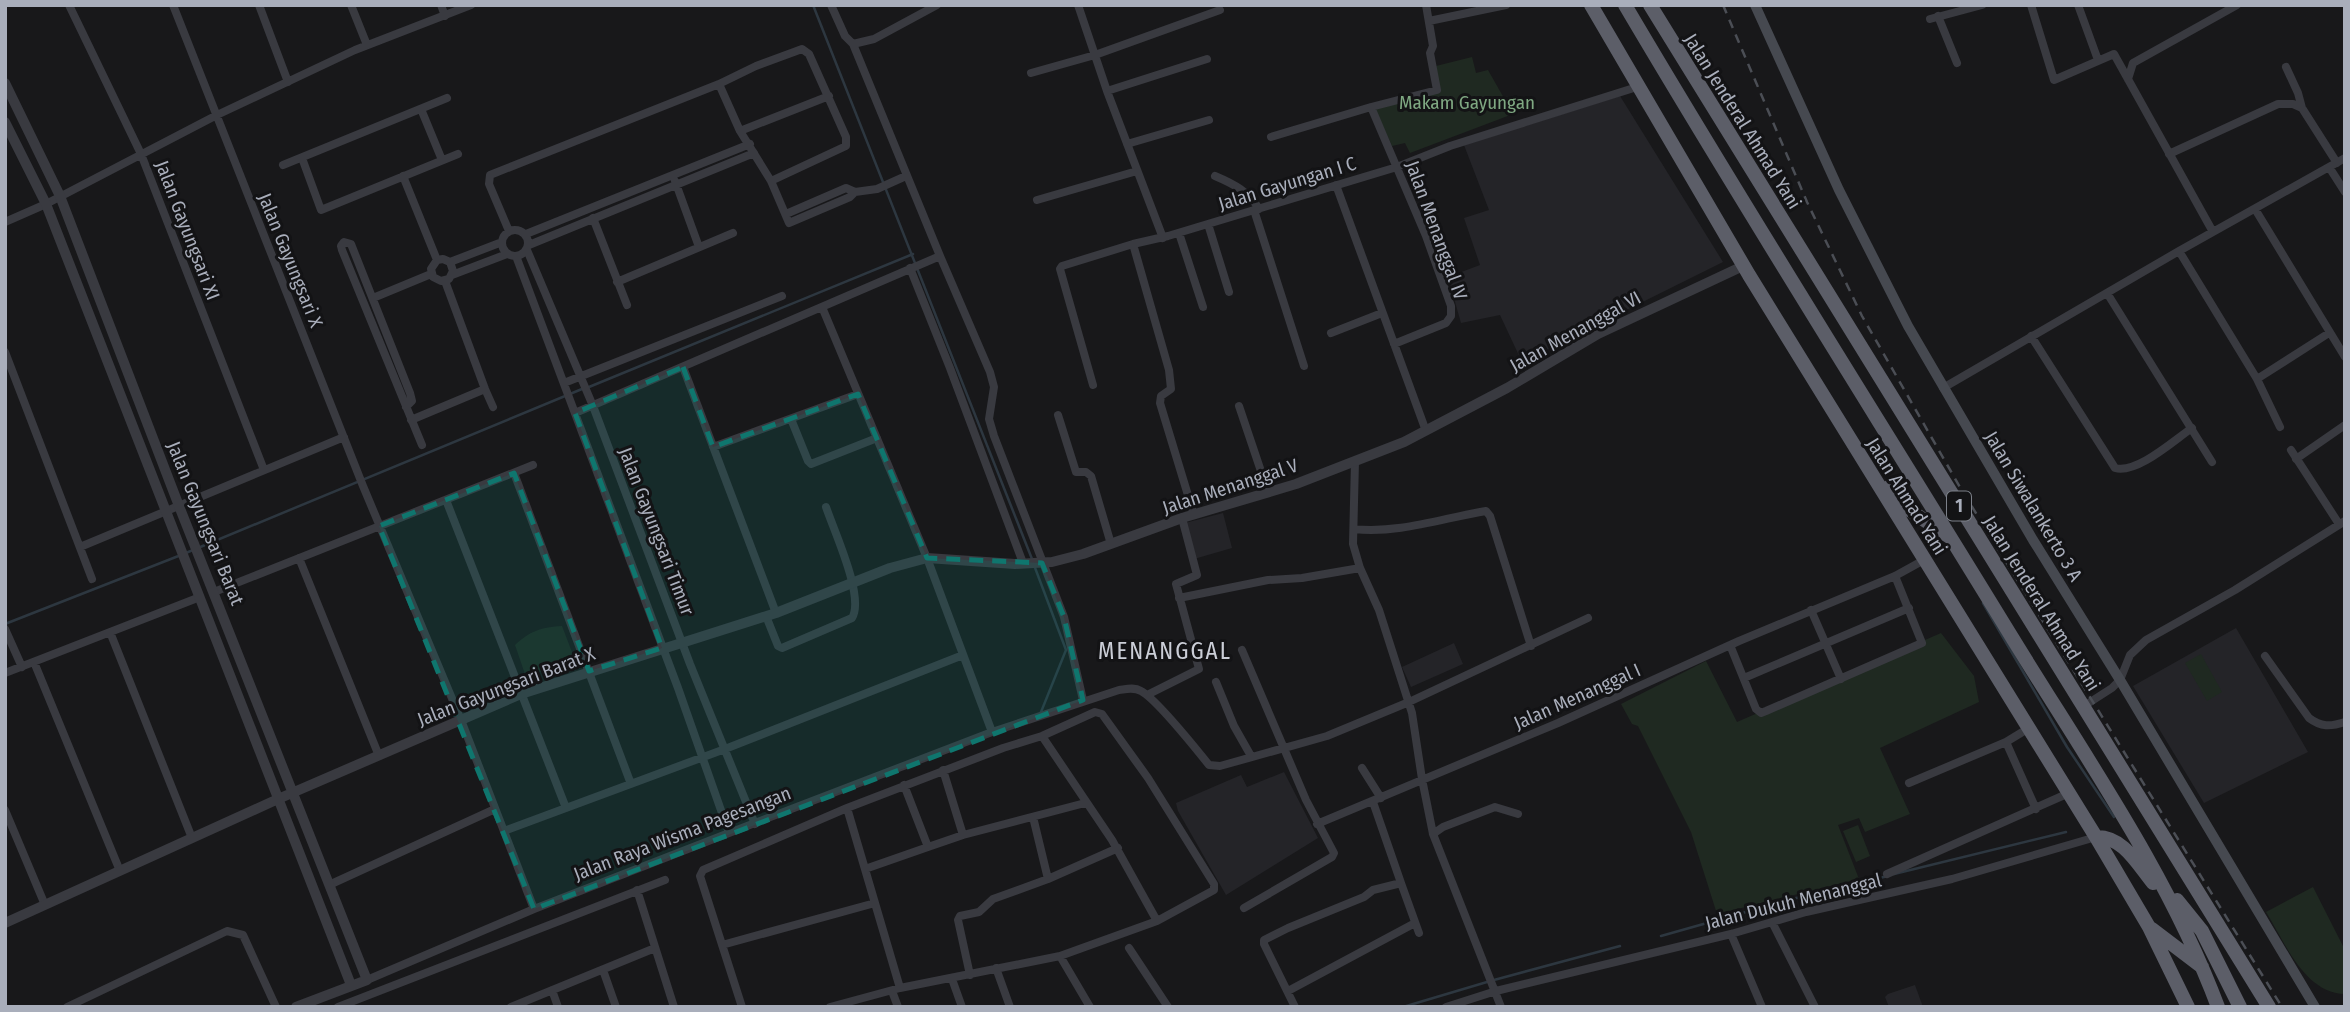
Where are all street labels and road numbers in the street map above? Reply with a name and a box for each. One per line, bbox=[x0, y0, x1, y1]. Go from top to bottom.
street label: Jalan Jenderal Ahmad Yani bbox=[1679, 29, 1806, 213]
street label: Jalan Gayungan I C bbox=[1215, 152, 1359, 215]
street label: Jalan Gayungsari XI bbox=[150, 157, 225, 303]
street label: Jalan Menanggal IV bbox=[1401, 158, 1472, 303]
street label: Jalan Gayungsari X bbox=[253, 190, 328, 331]
street label: Jalan Menanggal VI bbox=[1506, 286, 1645, 377]
street label: Jalan Siwalankerto 3 A bbox=[1980, 427, 2087, 585]
street label: Jalan Ahmad Yani bbox=[1861, 433, 1952, 559]
street label: Jalan Gayungsari Barat bbox=[162, 438, 249, 609]
street label: Jalan Gayungsari Timur bbox=[614, 444, 699, 619]
street label: Jalan Menanggal V bbox=[1160, 454, 1301, 519]
road number: 1 bbox=[1947, 492, 1971, 520]
street label: Jalan Jenderal Ahmad Yani bbox=[1978, 511, 2105, 695]
street label: Jalan Gayungsari Barat X bbox=[414, 642, 599, 731]
street label: Jalan Menanggal I bbox=[1510, 658, 1644, 735]
street label: Jalan Raya Wisma Pagesangan bbox=[570, 781, 794, 886]
street label: Jalan Dukuh Menanggal bbox=[1703, 868, 1884, 935]

